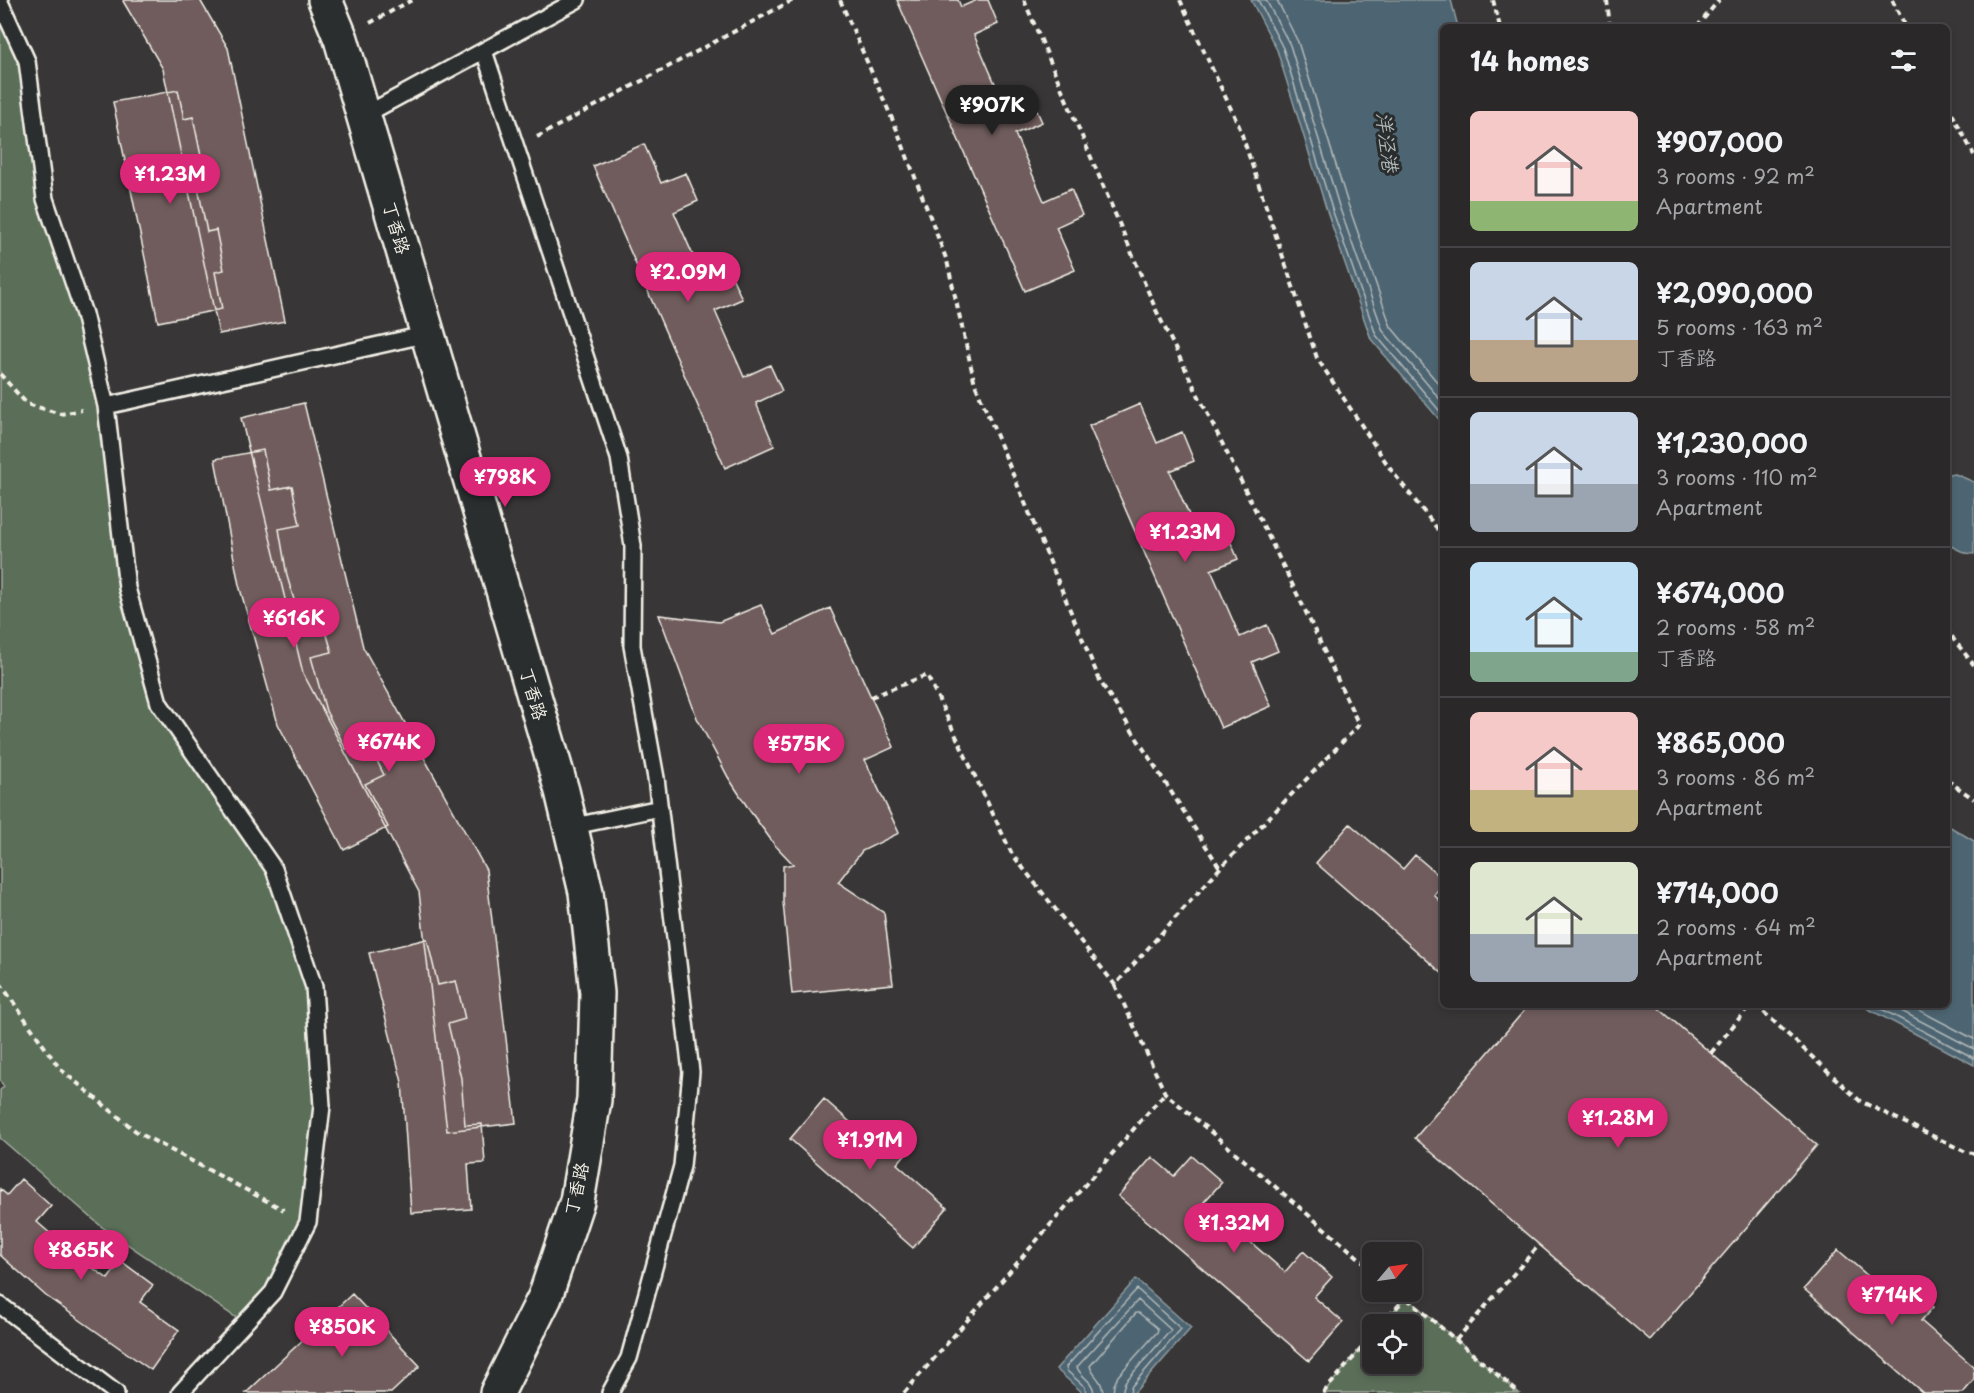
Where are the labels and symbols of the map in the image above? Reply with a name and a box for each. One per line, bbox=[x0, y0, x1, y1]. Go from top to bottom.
pin: ¥907K bbox=[950, 85, 1034, 136]
water label: 洋泾港 bbox=[1369, 110, 1407, 175]
pin: ¥1.23M bbox=[121, 154, 219, 205]
street label: 丁香路 bbox=[377, 198, 418, 257]
pin: ¥2.09M bbox=[639, 252, 737, 303]
pin: ¥798K bbox=[463, 457, 547, 508]
pin: ¥1.23M bbox=[1136, 512, 1234, 563]
pin: ¥616K bbox=[252, 598, 336, 649]
street label: 丁香路 bbox=[514, 664, 555, 723]
pin: ¥674K bbox=[347, 722, 431, 773]
pin: ¥575K bbox=[757, 724, 841, 775]
pin: ¥1.28M bbox=[1569, 1098, 1667, 1149]
pin: ¥1.91M bbox=[821, 1120, 919, 1171]
street label: 丁香路 bbox=[556, 1159, 595, 1218]
pin: ¥1.32M bbox=[1185, 1203, 1283, 1254]
pin: ¥865K bbox=[39, 1230, 123, 1281]
north arrow bbox=[1362, 1242, 1422, 1302]
pin: ¥714K bbox=[1850, 1275, 1934, 1326]
pin: ¥850K bbox=[300, 1307, 384, 1358]

